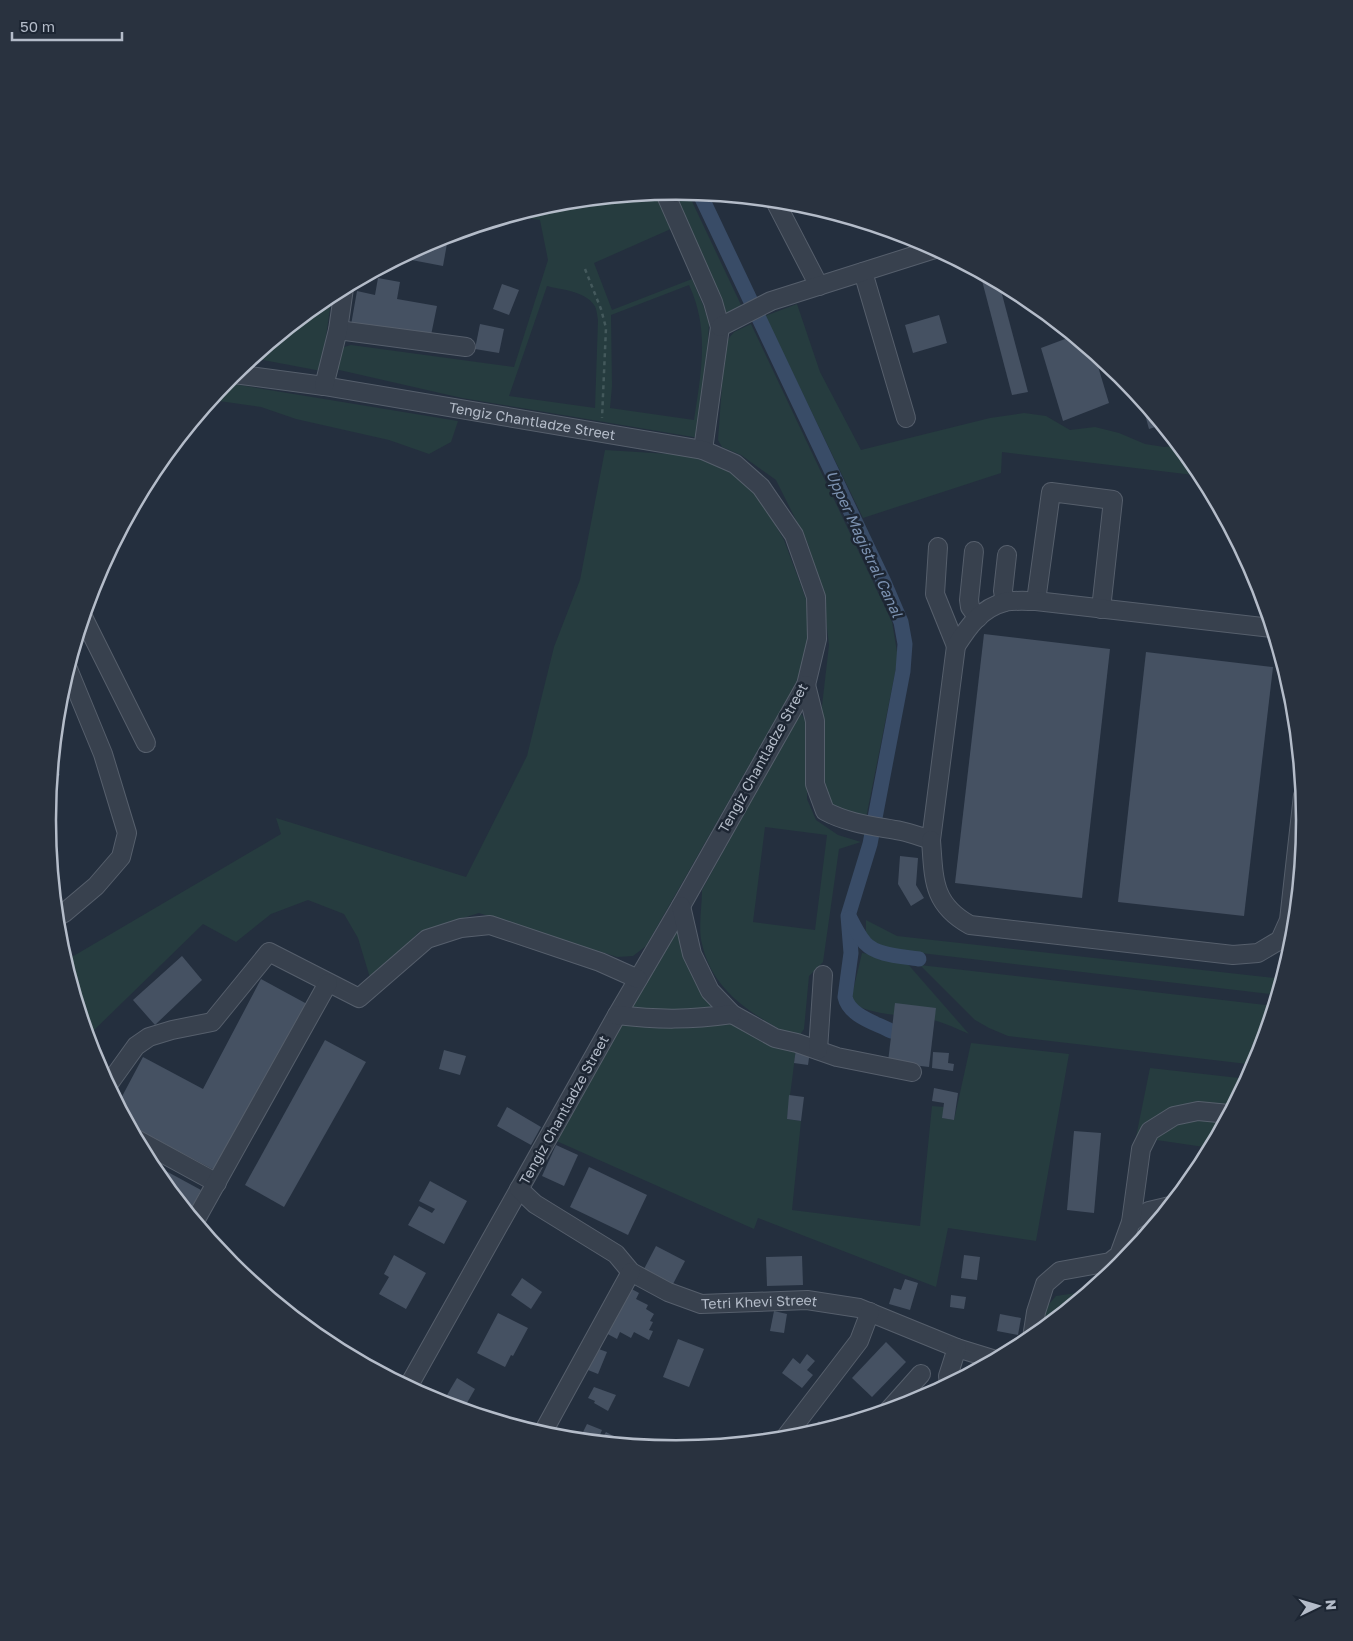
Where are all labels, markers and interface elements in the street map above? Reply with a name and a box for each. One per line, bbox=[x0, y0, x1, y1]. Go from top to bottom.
scale bar bbox=[12, 10, 122, 42]
text: 50 m bbox=[20, 17, 55, 35]
street label: Tengiz Chantladze Street bbox=[448, 398, 617, 443]
water label: Upper Magistral Canal bbox=[822, 467, 907, 621]
street label: Tengiz Chantladze Street bbox=[714, 680, 811, 836]
street label: Tengiz Chantladze Street bbox=[515, 1032, 612, 1188]
street label: Tetri Khevi Street bbox=[701, 1291, 819, 1312]
north arrow bbox=[1293, 1581, 1343, 1631]
text: N bbox=[1323, 1599, 1340, 1611]

